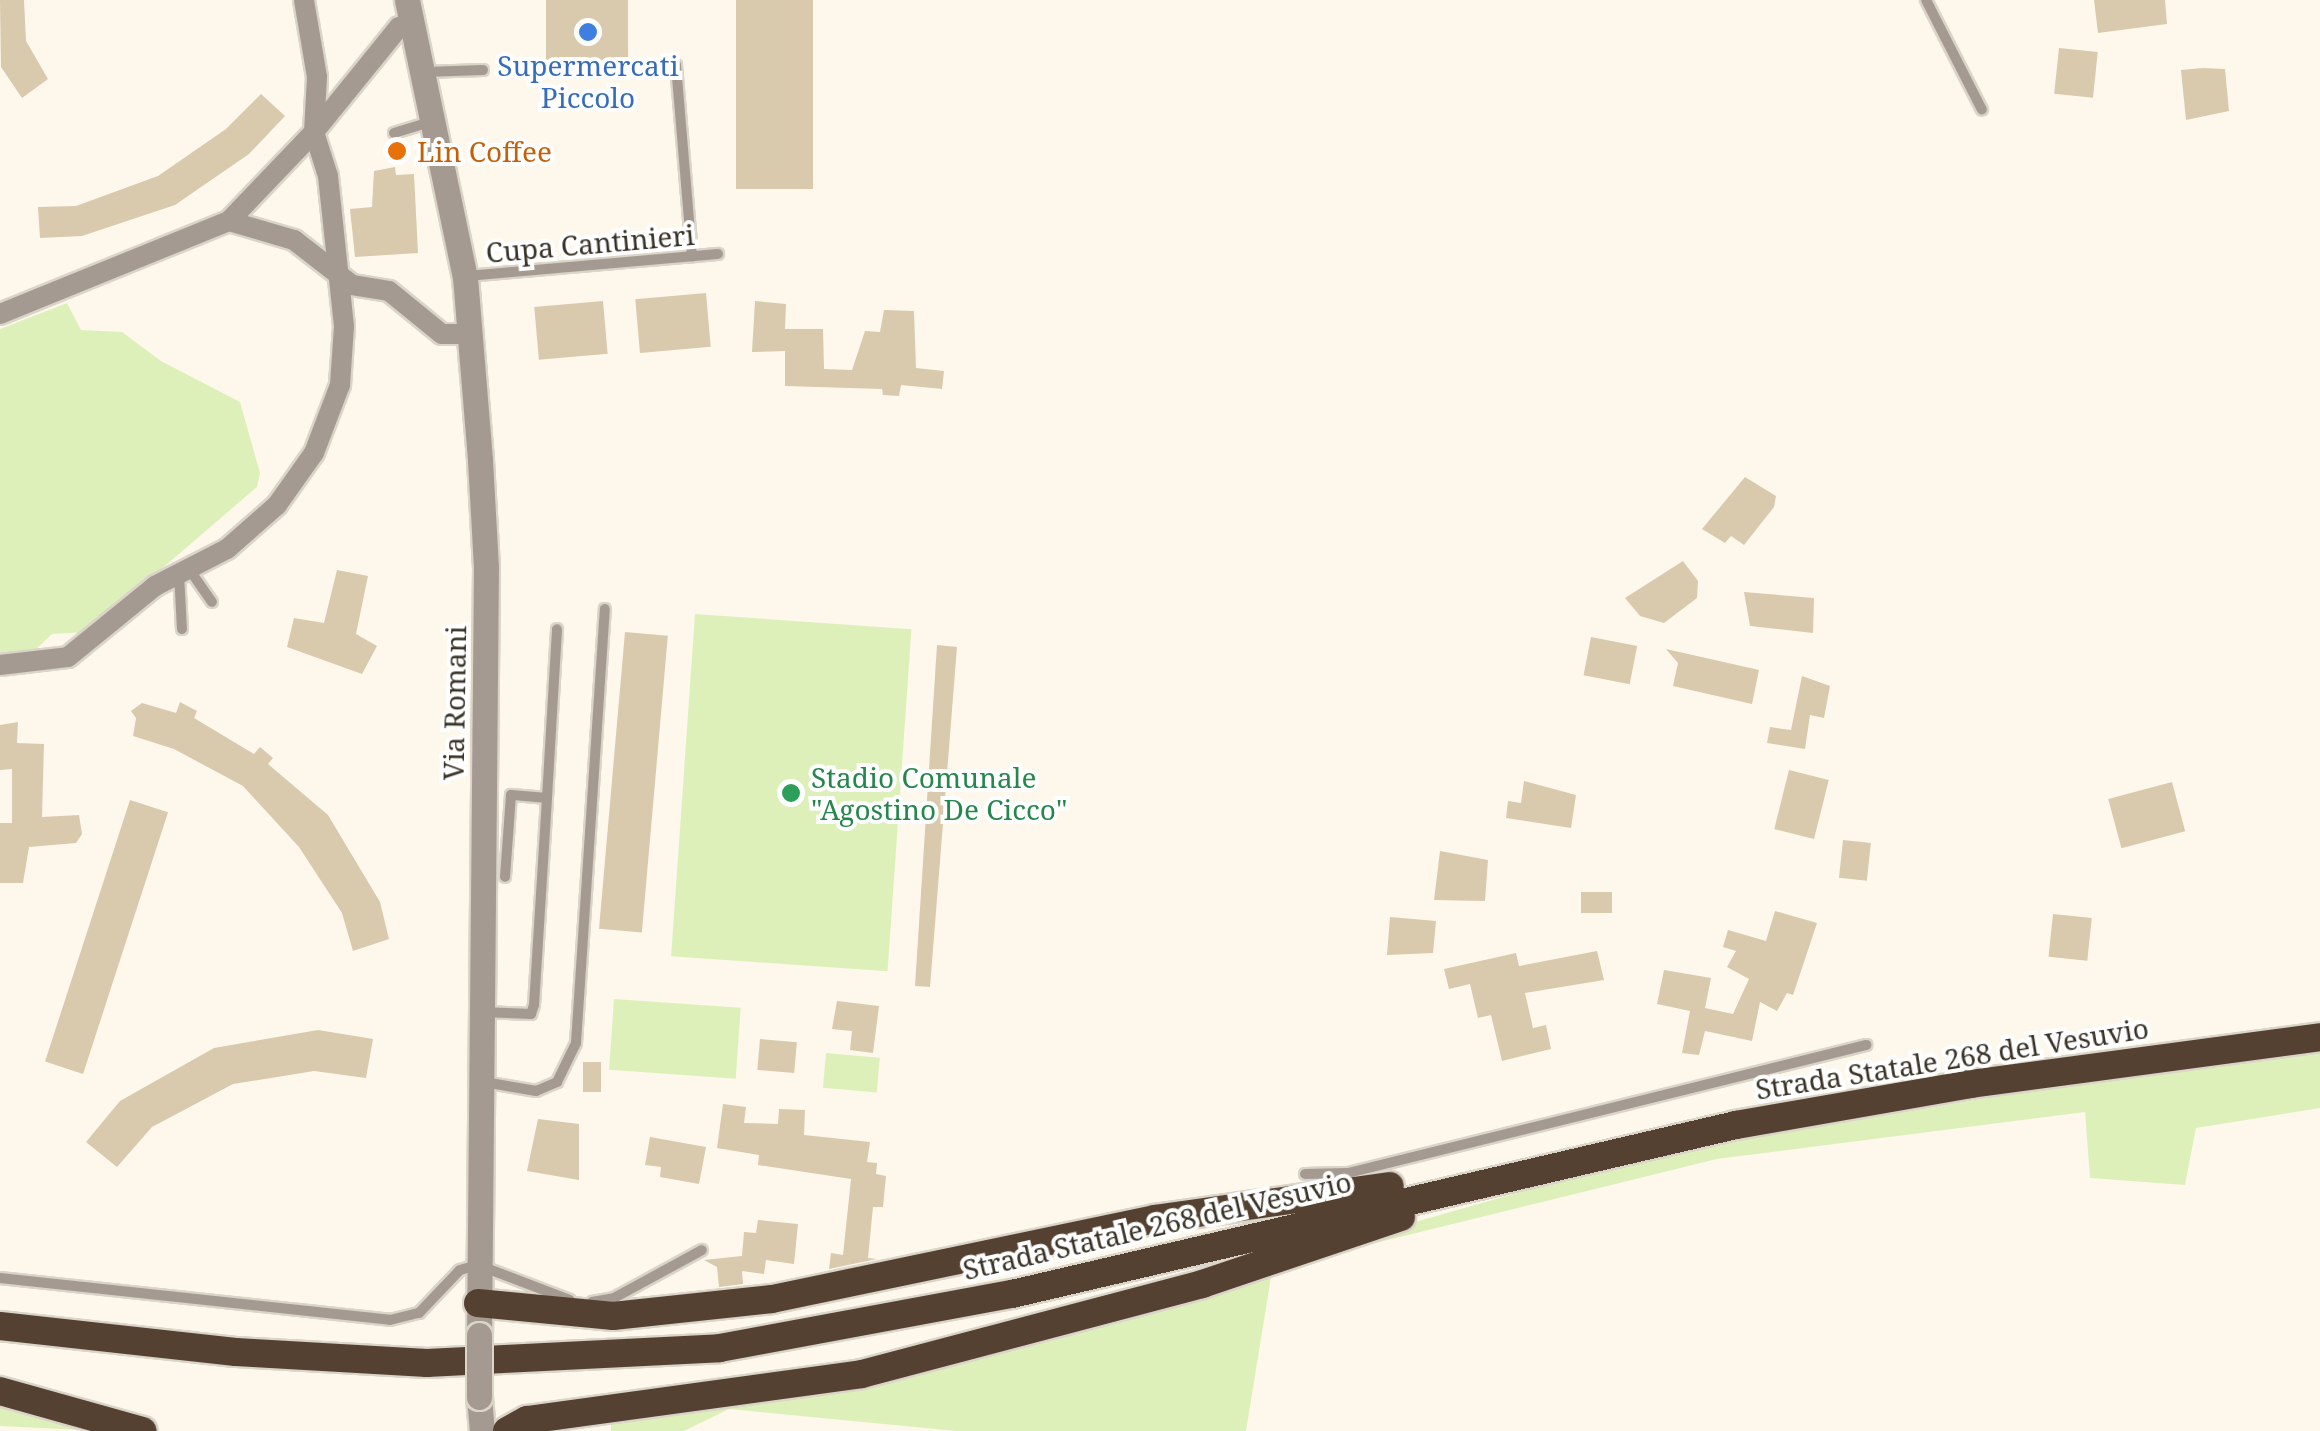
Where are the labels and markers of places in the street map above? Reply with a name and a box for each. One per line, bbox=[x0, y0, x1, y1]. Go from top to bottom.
marker: Supermercati Piccolo bbox=[577, 21, 599, 43]
place label: Supermercati Piccolo bbox=[497, 48, 679, 114]
place label: Lin Coffee bbox=[417, 134, 552, 168]
marker: Lin Coffee bbox=[386, 140, 408, 162]
place label: Stadio Comunale "Agostino De Cicco" bbox=[811, 760, 1067, 826]
marker: Stadio Comunale "Agostino De Cicco" bbox=[780, 782, 802, 804]

